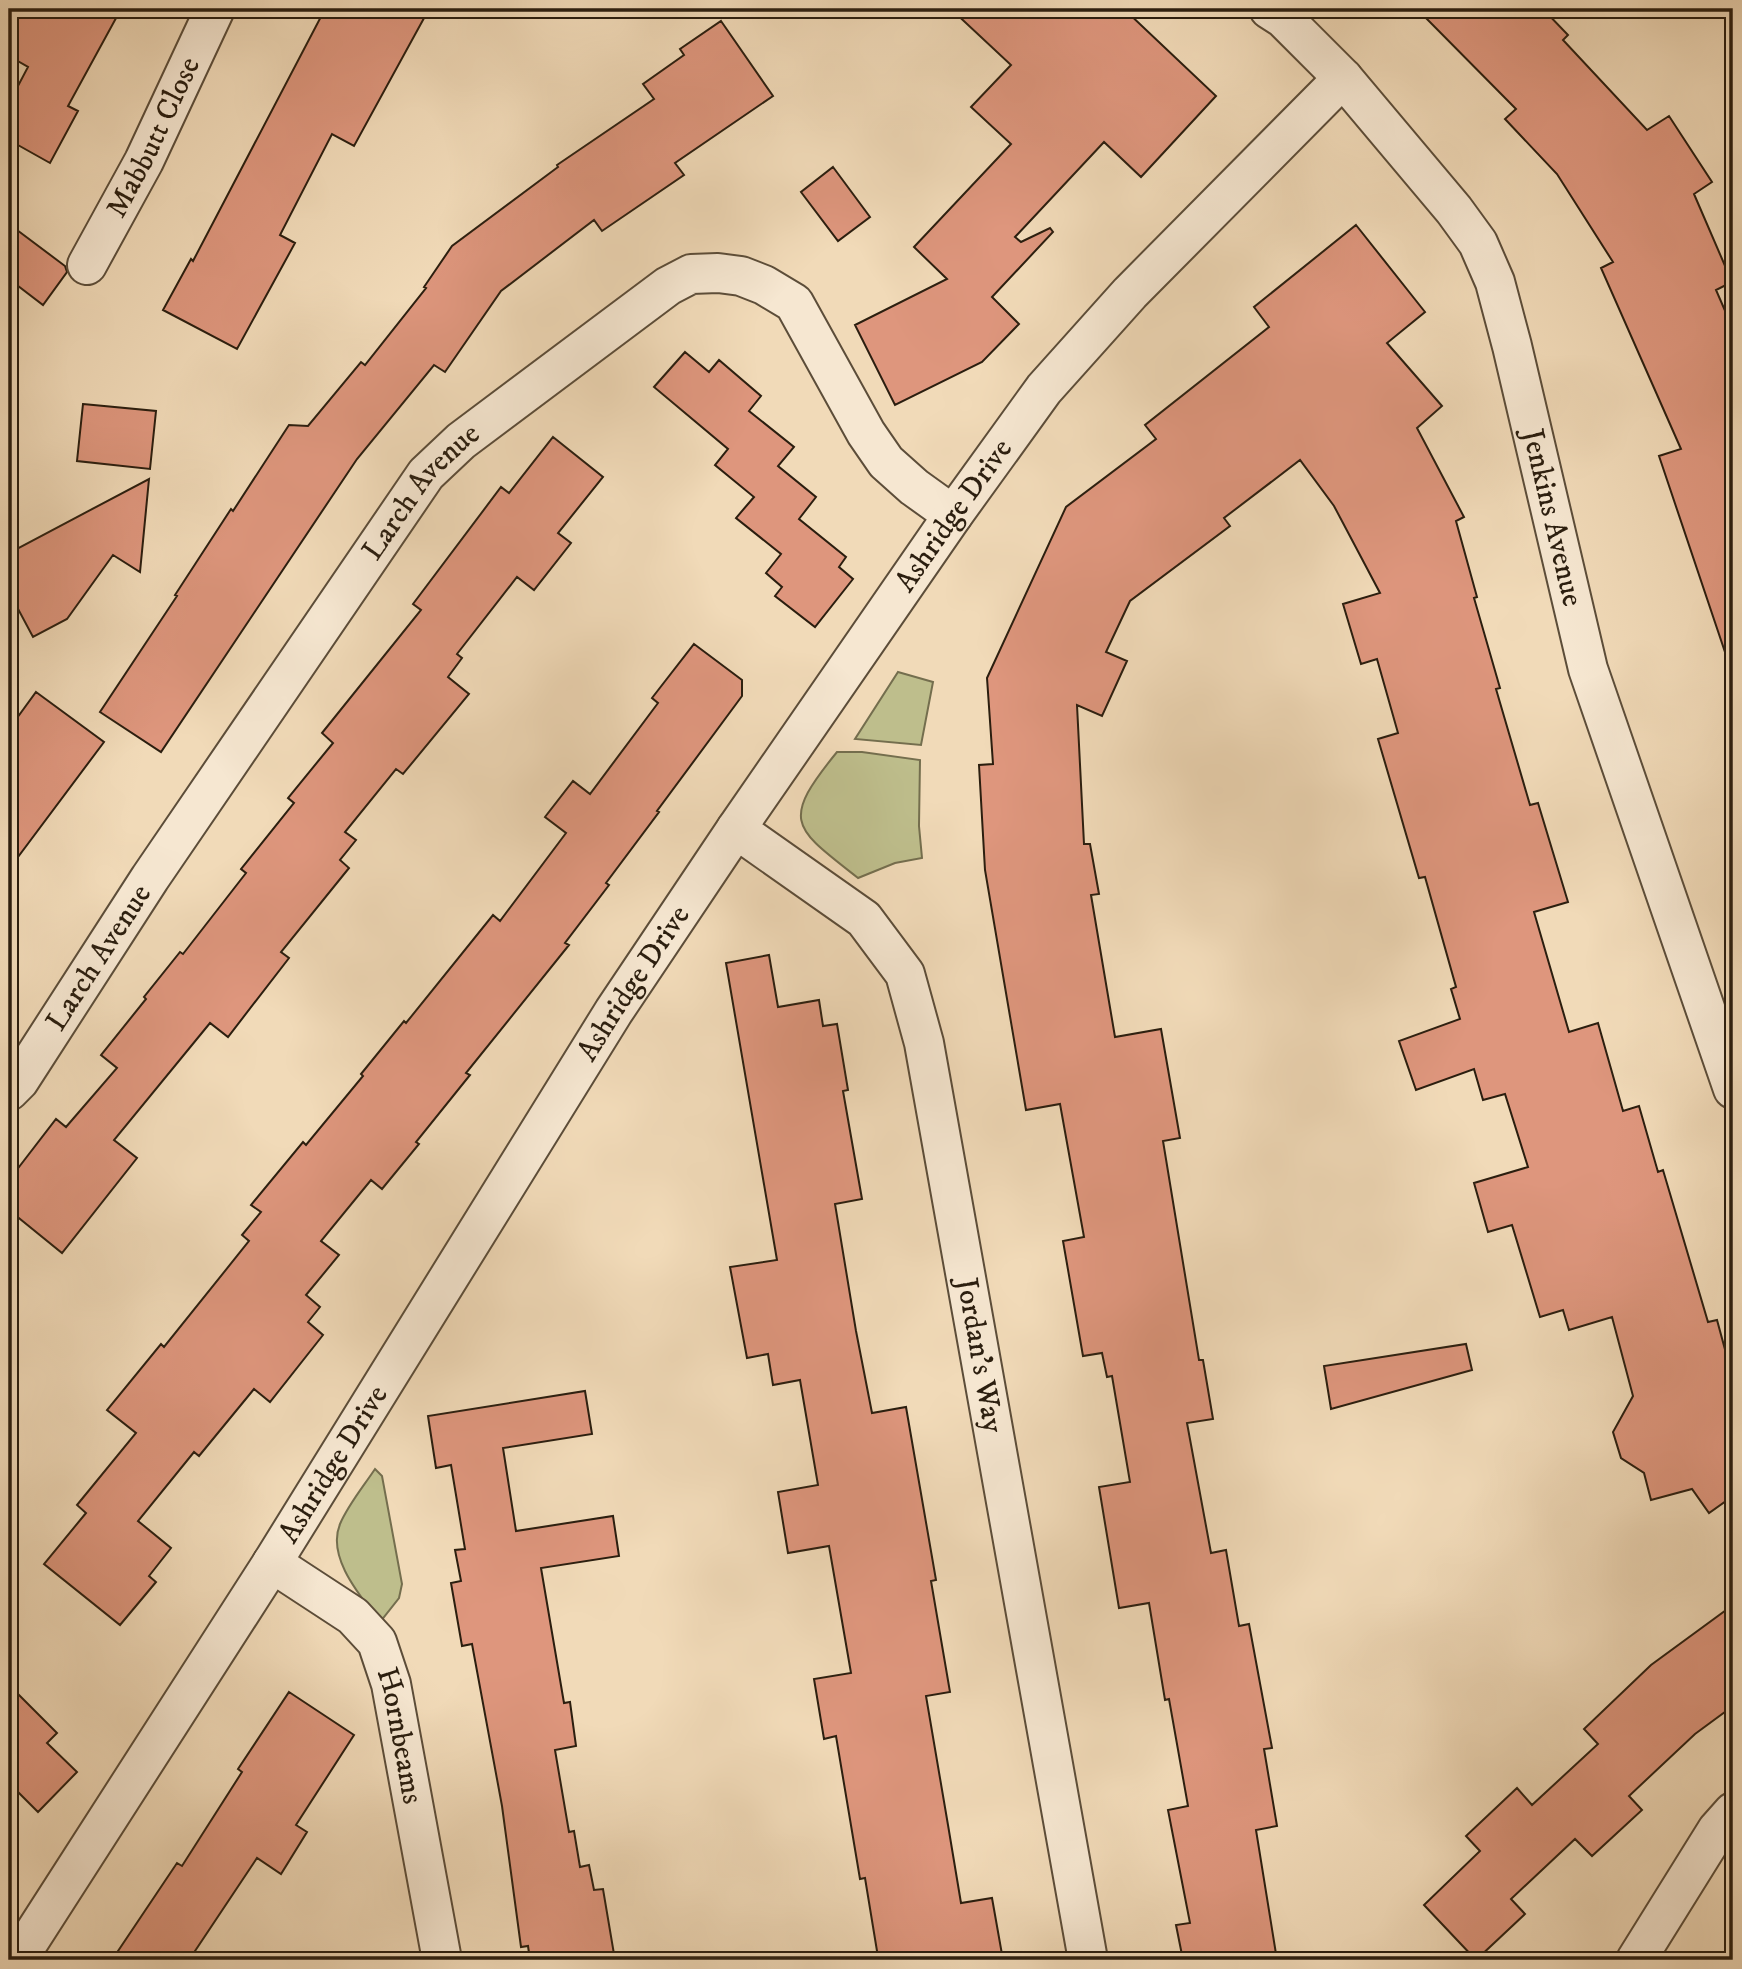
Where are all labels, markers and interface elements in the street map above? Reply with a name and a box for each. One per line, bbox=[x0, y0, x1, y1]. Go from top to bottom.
street label: Mabbutt Close bbox=[98, 51, 208, 224]
street label: Larch Avenue bbox=[354, 415, 487, 567]
street label: Jenkins Avenue bbox=[1513, 423, 1591, 610]
street label: Ashridge Drive bbox=[887, 432, 1020, 599]
street label: Larch Avenue bbox=[38, 877, 159, 1038]
street label: Ashridge Drive bbox=[569, 898, 698, 1068]
street label: Jordan's Way bbox=[947, 1272, 1012, 1436]
street label: Ashridge Drive bbox=[270, 1378, 396, 1550]
street label: Hornbeams bbox=[368, 1663, 431, 1807]

